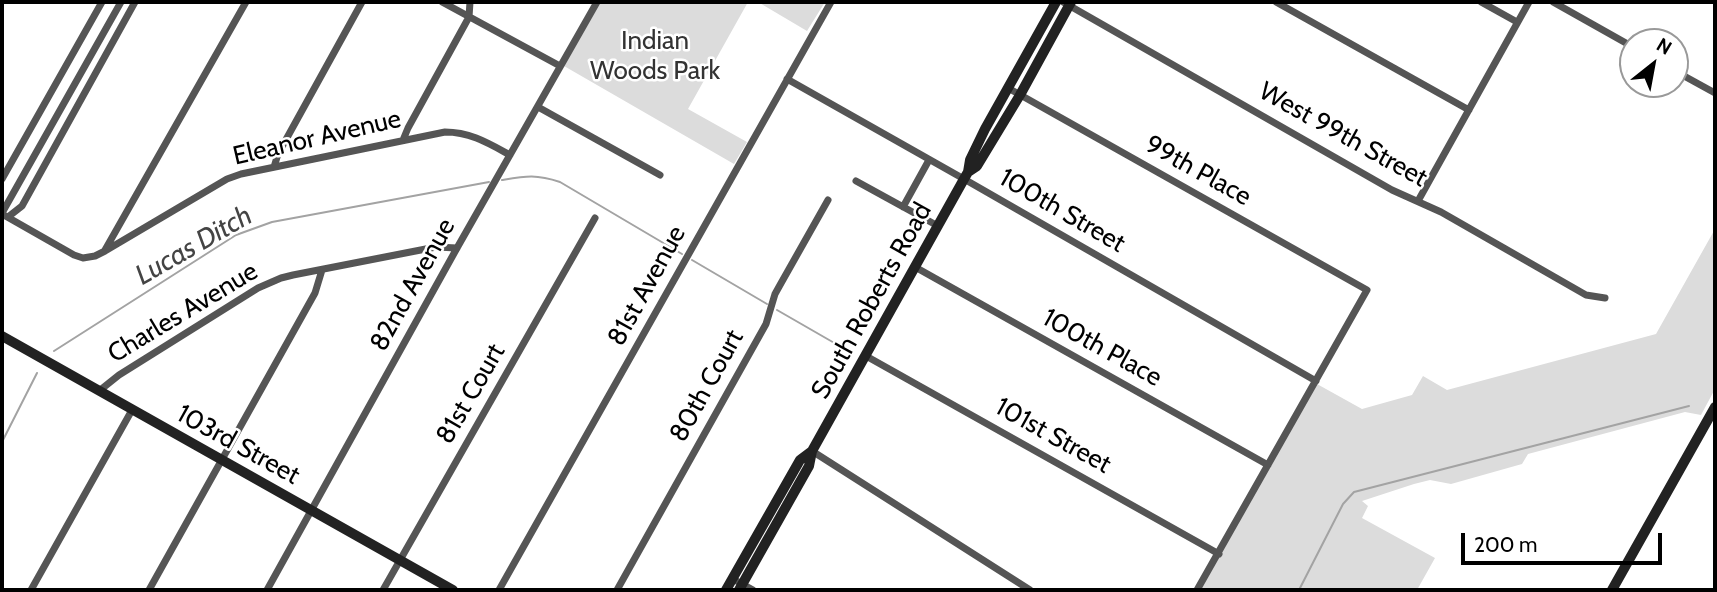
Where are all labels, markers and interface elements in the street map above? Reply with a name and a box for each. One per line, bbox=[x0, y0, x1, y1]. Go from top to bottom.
park label: Indian Woods Park bbox=[590, 25, 720, 86]
north arrow bbox=[1619, 28, 1689, 98]
text: N bbox=[1652, 33, 1676, 60]
street label: West 99th Street bbox=[1254, 76, 1432, 194]
street label: Eleanor Avenue bbox=[230, 104, 404, 172]
street label: 99th Place bbox=[1139, 129, 1257, 213]
street label: 100th Street bbox=[993, 162, 1131, 260]
street label: South Roberts Road bbox=[805, 198, 939, 404]
water label: Lucas Ditch bbox=[130, 199, 258, 293]
street label: 82nd Avenue bbox=[364, 213, 462, 357]
street label: 81st Avenue bbox=[601, 221, 693, 351]
street label: Charles Avenue bbox=[102, 256, 264, 370]
street label: 100th Place bbox=[1037, 302, 1167, 394]
street label: 80th Court bbox=[664, 325, 750, 447]
street label: 81st Court bbox=[430, 338, 512, 450]
street label: 101st Street bbox=[990, 391, 1116, 481]
street label: 103rd Street bbox=[171, 398, 305, 492]
scale bar bbox=[1465, 518, 1666, 562]
text: 200 m bbox=[1474, 532, 1537, 557]

